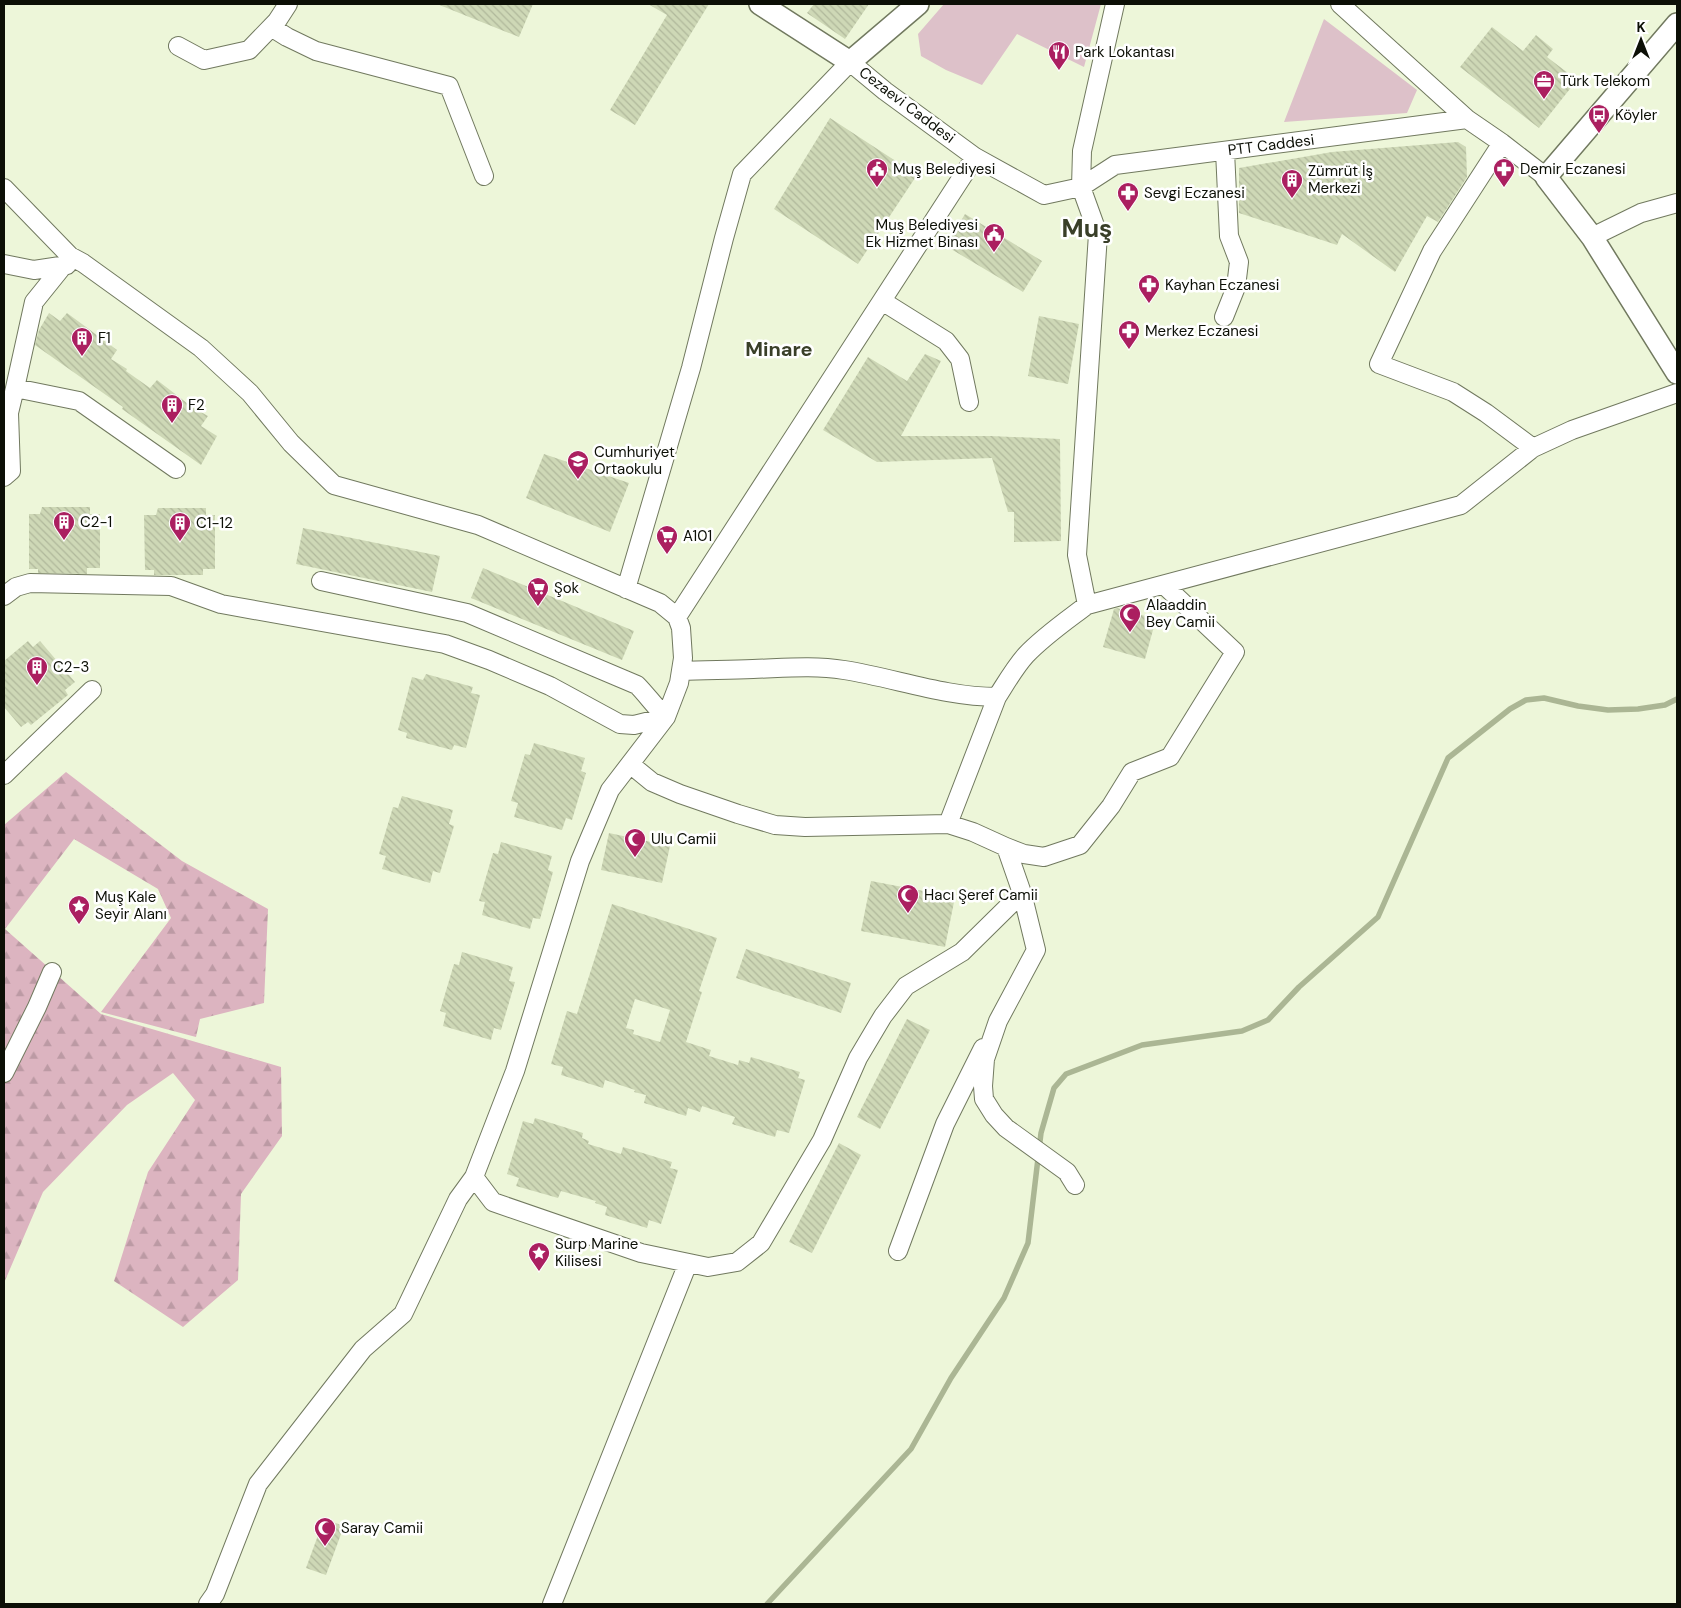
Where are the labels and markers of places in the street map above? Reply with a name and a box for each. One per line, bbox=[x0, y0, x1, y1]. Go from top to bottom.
restaurant icon: Park Lokantası bbox=[1047, 40, 1071, 71]
place label: Park Lokantası bbox=[1075, 42, 1174, 62]
office icon: Türk Telekom bbox=[1532, 69, 1556, 100]
place label: Türk Telekom bbox=[1560, 71, 1650, 91]
bus stop icon: Köyler bbox=[1587, 103, 1611, 134]
place label: Köyler bbox=[1615, 105, 1658, 125]
public building icon: Muş Belediyesi bbox=[865, 157, 889, 188]
pharmacy icon: Demir Eczanesi bbox=[1492, 157, 1516, 188]
place label: Muş Belediyesi bbox=[893, 159, 995, 179]
place label: Demir Eczanesi bbox=[1520, 159, 1626, 179]
place label: Zümrüt İş Merkezi bbox=[1308, 161, 1373, 198]
building icon: Zümrüt İş Merkezi bbox=[1280, 168, 1304, 199]
pharmacy icon: Sevgi Eczanesi bbox=[1116, 181, 1140, 212]
place label: Sevgi Eczanesi bbox=[1144, 183, 1245, 203]
place label: Muş Belediyesi Ek Hizmet Binası bbox=[865, 215, 978, 252]
public building icon: Muş Belediyesi Ek Hizmet Binası bbox=[982, 222, 1006, 253]
pharmacy icon: Kayhan Eczanesi bbox=[1137, 273, 1161, 304]
place label: Kayhan Eczanesi bbox=[1165, 275, 1279, 295]
pharmacy icon: Merkez Eczanesi bbox=[1117, 319, 1141, 350]
place label: Merkez Eczanesi bbox=[1145, 321, 1258, 341]
building icon: F1 bbox=[70, 326, 94, 357]
place label: F1 bbox=[98, 328, 111, 348]
building icon: F2 bbox=[160, 393, 184, 424]
place label: F2 bbox=[188, 395, 205, 415]
place label: Cumhuriyet Ortaokulu bbox=[594, 442, 675, 479]
school or university icon: Cumhuriyet Ortaokulu bbox=[566, 449, 590, 480]
building icon: C2-1 bbox=[52, 510, 76, 541]
building icon: C1-12 bbox=[168, 511, 192, 542]
place label: C2-1 bbox=[80, 512, 112, 532]
place label: C1-12 bbox=[196, 513, 233, 533]
supermarket icon: A101 bbox=[655, 524, 679, 555]
place label: A101 bbox=[683, 526, 712, 546]
supermarket icon: Şok bbox=[526, 576, 550, 607]
place label: Şok bbox=[554, 578, 580, 598]
place label: Alaaddin Bey Camii bbox=[1146, 595, 1215, 632]
mosque icon: Alaaddin Bey Camii bbox=[1118, 602, 1142, 633]
building icon: C2-3 bbox=[25, 655, 49, 686]
place label: C2-3 bbox=[53, 657, 89, 677]
mosque icon: Ulu Camii bbox=[623, 827, 647, 858]
place label: Ulu Camii bbox=[651, 829, 716, 849]
mosque icon: Hacı Şeref Camii bbox=[896, 883, 920, 914]
place label: Hacı Şeref Camii bbox=[924, 885, 1038, 905]
place label: Muş Kale Seyir Alanı bbox=[95, 887, 167, 924]
place icon: Muş Kale Seyir Alanı bbox=[67, 894, 91, 925]
place label: Surp Marine Kilisesi bbox=[555, 1234, 638, 1271]
place icon: Surp Marine Kilisesi bbox=[527, 1241, 551, 1272]
mosque icon: Saray Camii bbox=[313, 1516, 337, 1547]
place label: Saray Camii bbox=[341, 1518, 423, 1538]

